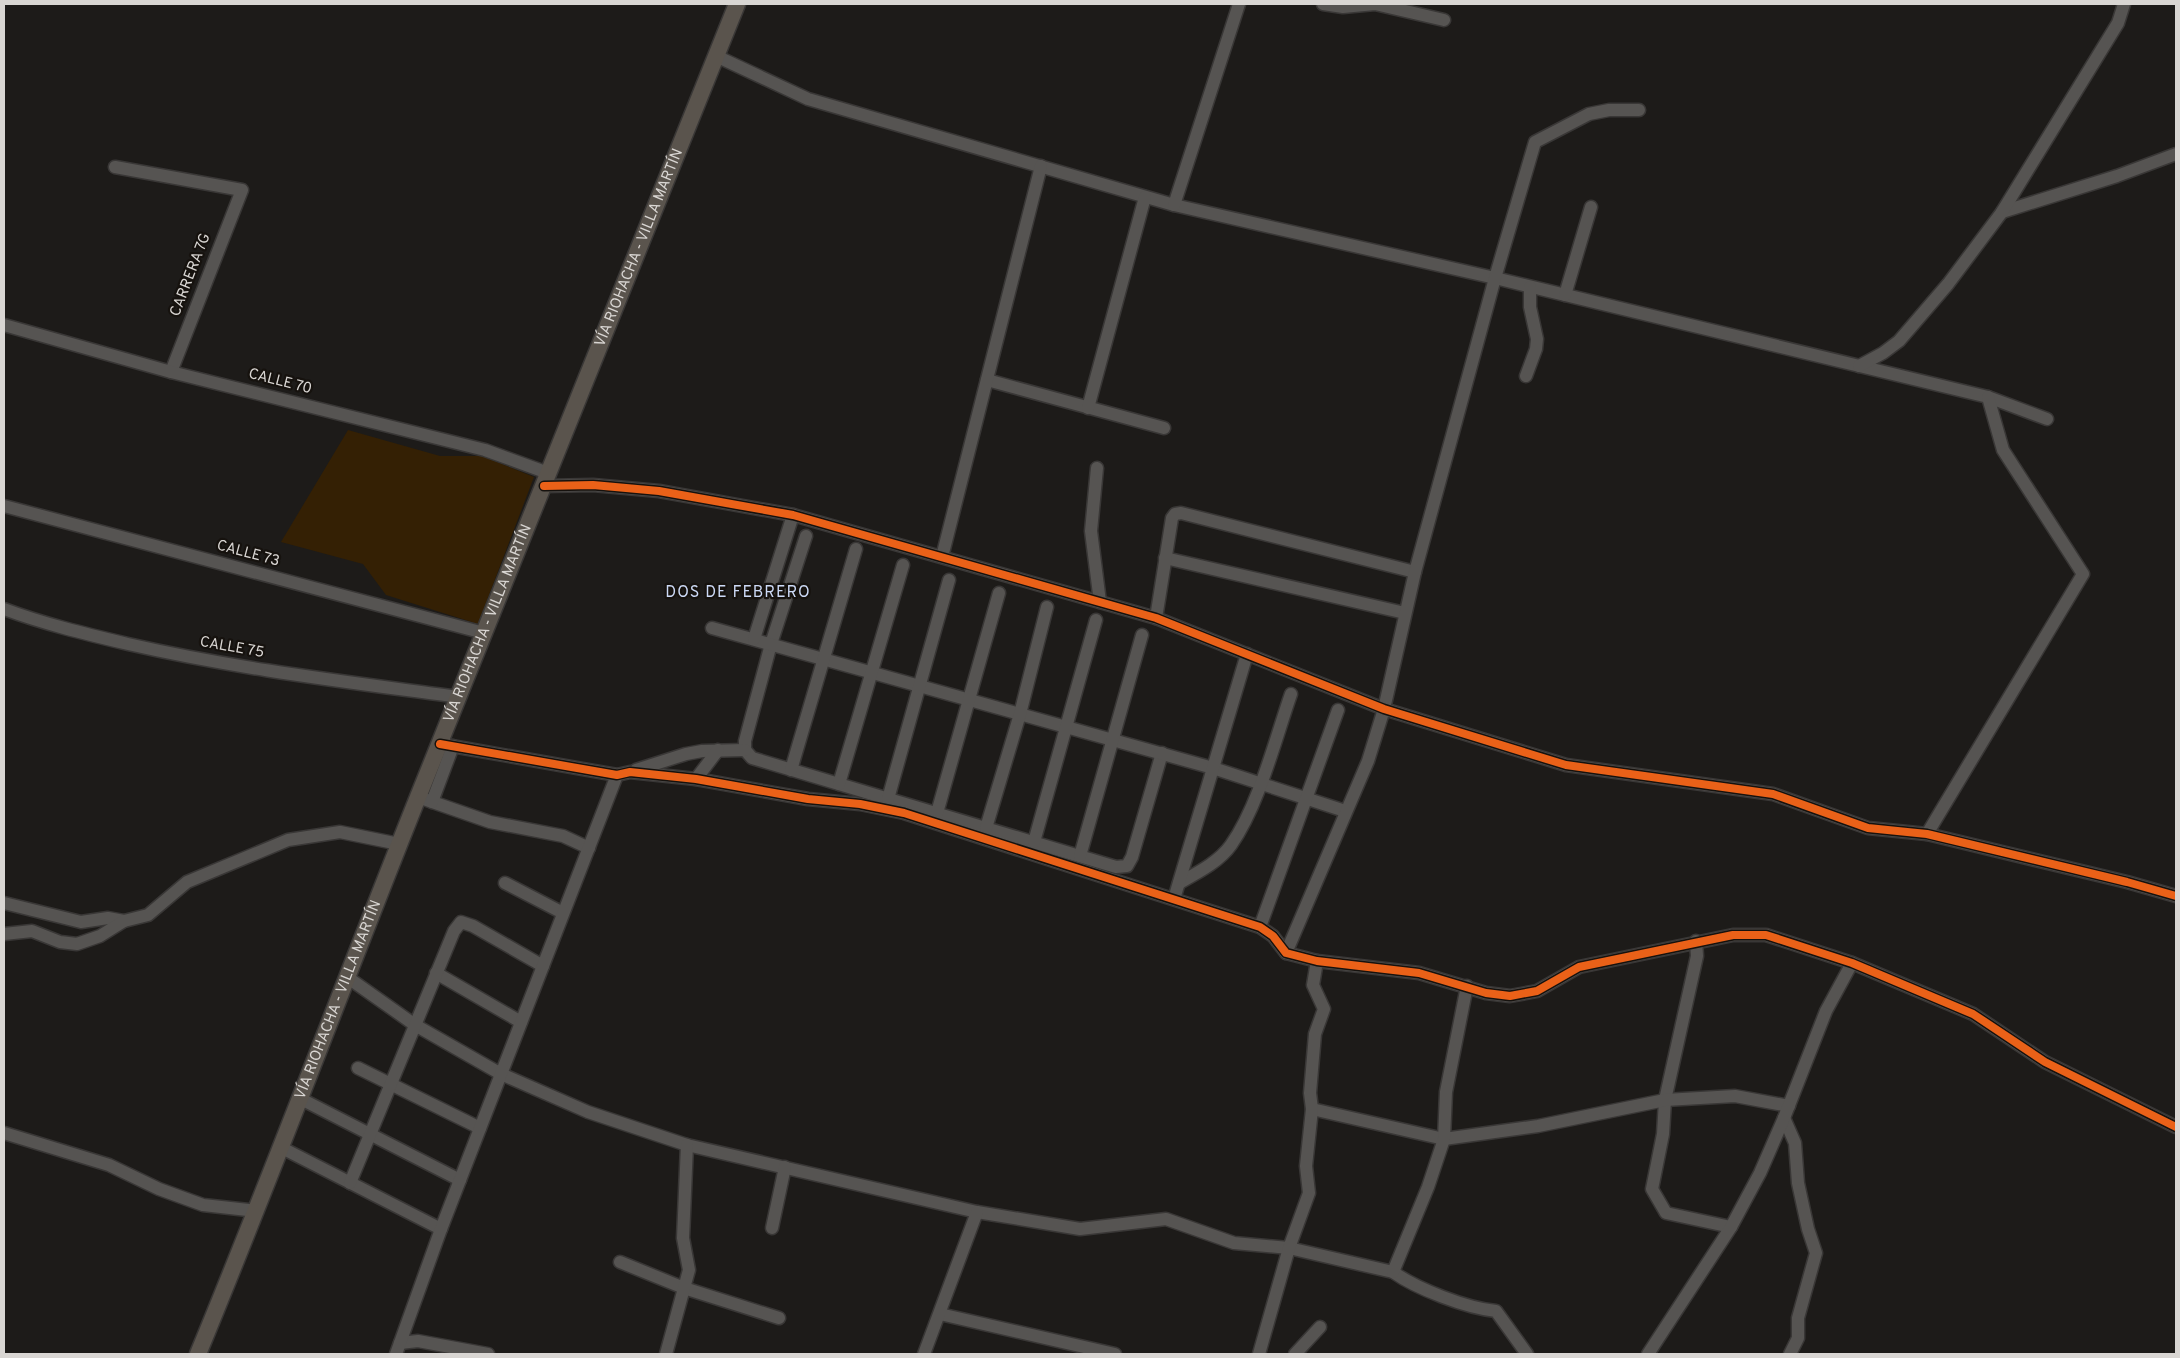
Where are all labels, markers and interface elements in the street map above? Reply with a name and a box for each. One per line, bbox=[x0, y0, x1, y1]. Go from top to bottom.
street label: VÍA RIOHACHA - VILLA MARTÍN bbox=[591, 146, 688, 350]
street label: CARRERA 7G bbox=[166, 231, 216, 319]
street label: CALLE 70 bbox=[246, 365, 314, 399]
street label: VÍA RIOHACHA - VILLA MARTÍN bbox=[439, 522, 536, 725]
street label: CALLE 73 bbox=[214, 536, 282, 572]
district label: DOS DE FEBRERO bbox=[665, 583, 811, 603]
street label: CALLE 75 bbox=[198, 633, 266, 663]
street label: VÍA RIOHACHA - VILLA MARTÍN bbox=[291, 897, 386, 1102]

